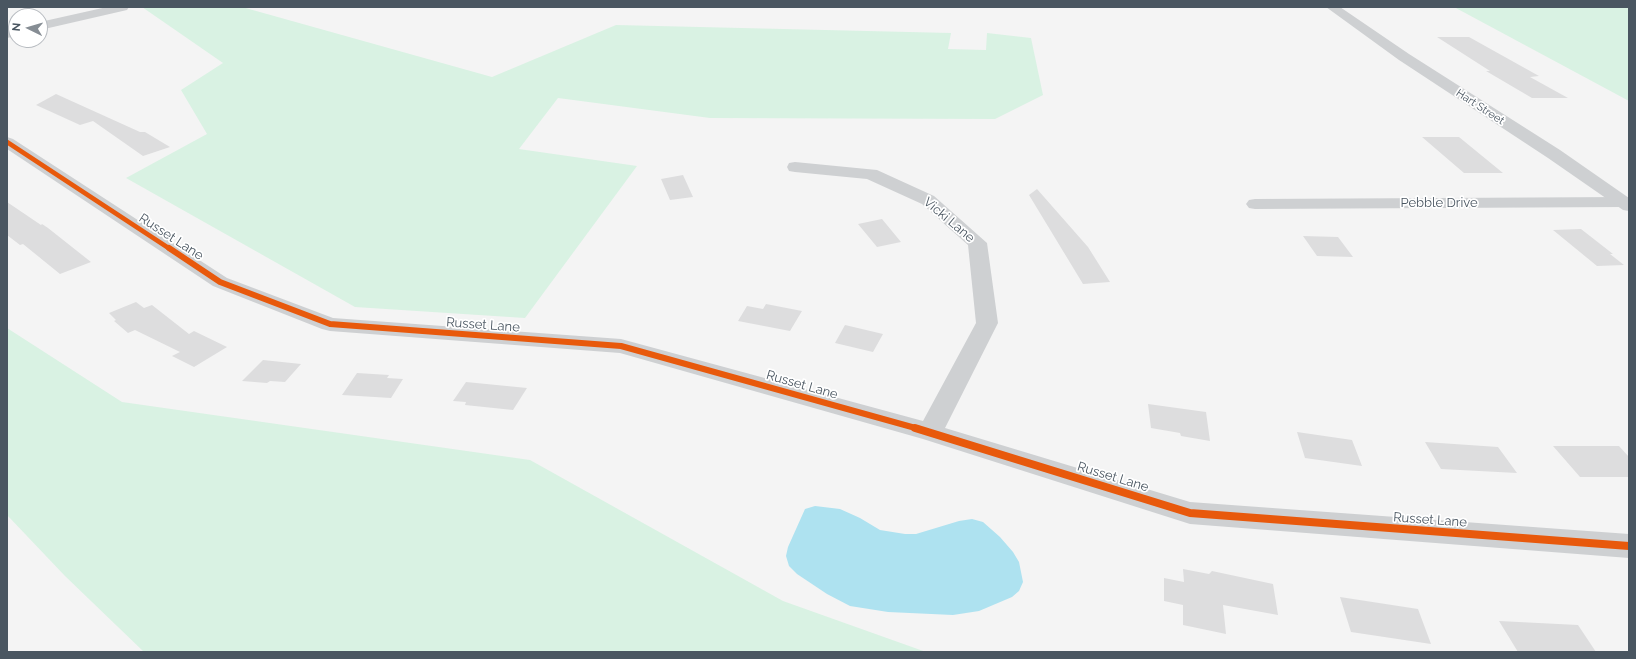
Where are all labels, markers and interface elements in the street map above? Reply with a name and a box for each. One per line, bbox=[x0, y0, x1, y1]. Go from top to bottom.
north arrow bbox=[8, 8, 48, 48]
text: N bbox=[10, 22, 23, 32]
street label: Hart Street bbox=[1453, 87, 1507, 127]
street label: Vicki Lane bbox=[920, 194, 978, 246]
street label: Pebble Drive bbox=[1400, 195, 1478, 211]
street label: Russet Lane bbox=[136, 210, 206, 264]
street label: Russet Lane bbox=[446, 315, 520, 335]
street label: Russet Lane bbox=[764, 367, 840, 403]
street label: Russet Lane bbox=[1075, 459, 1151, 495]
street label: Russet Lane bbox=[1393, 510, 1467, 530]

